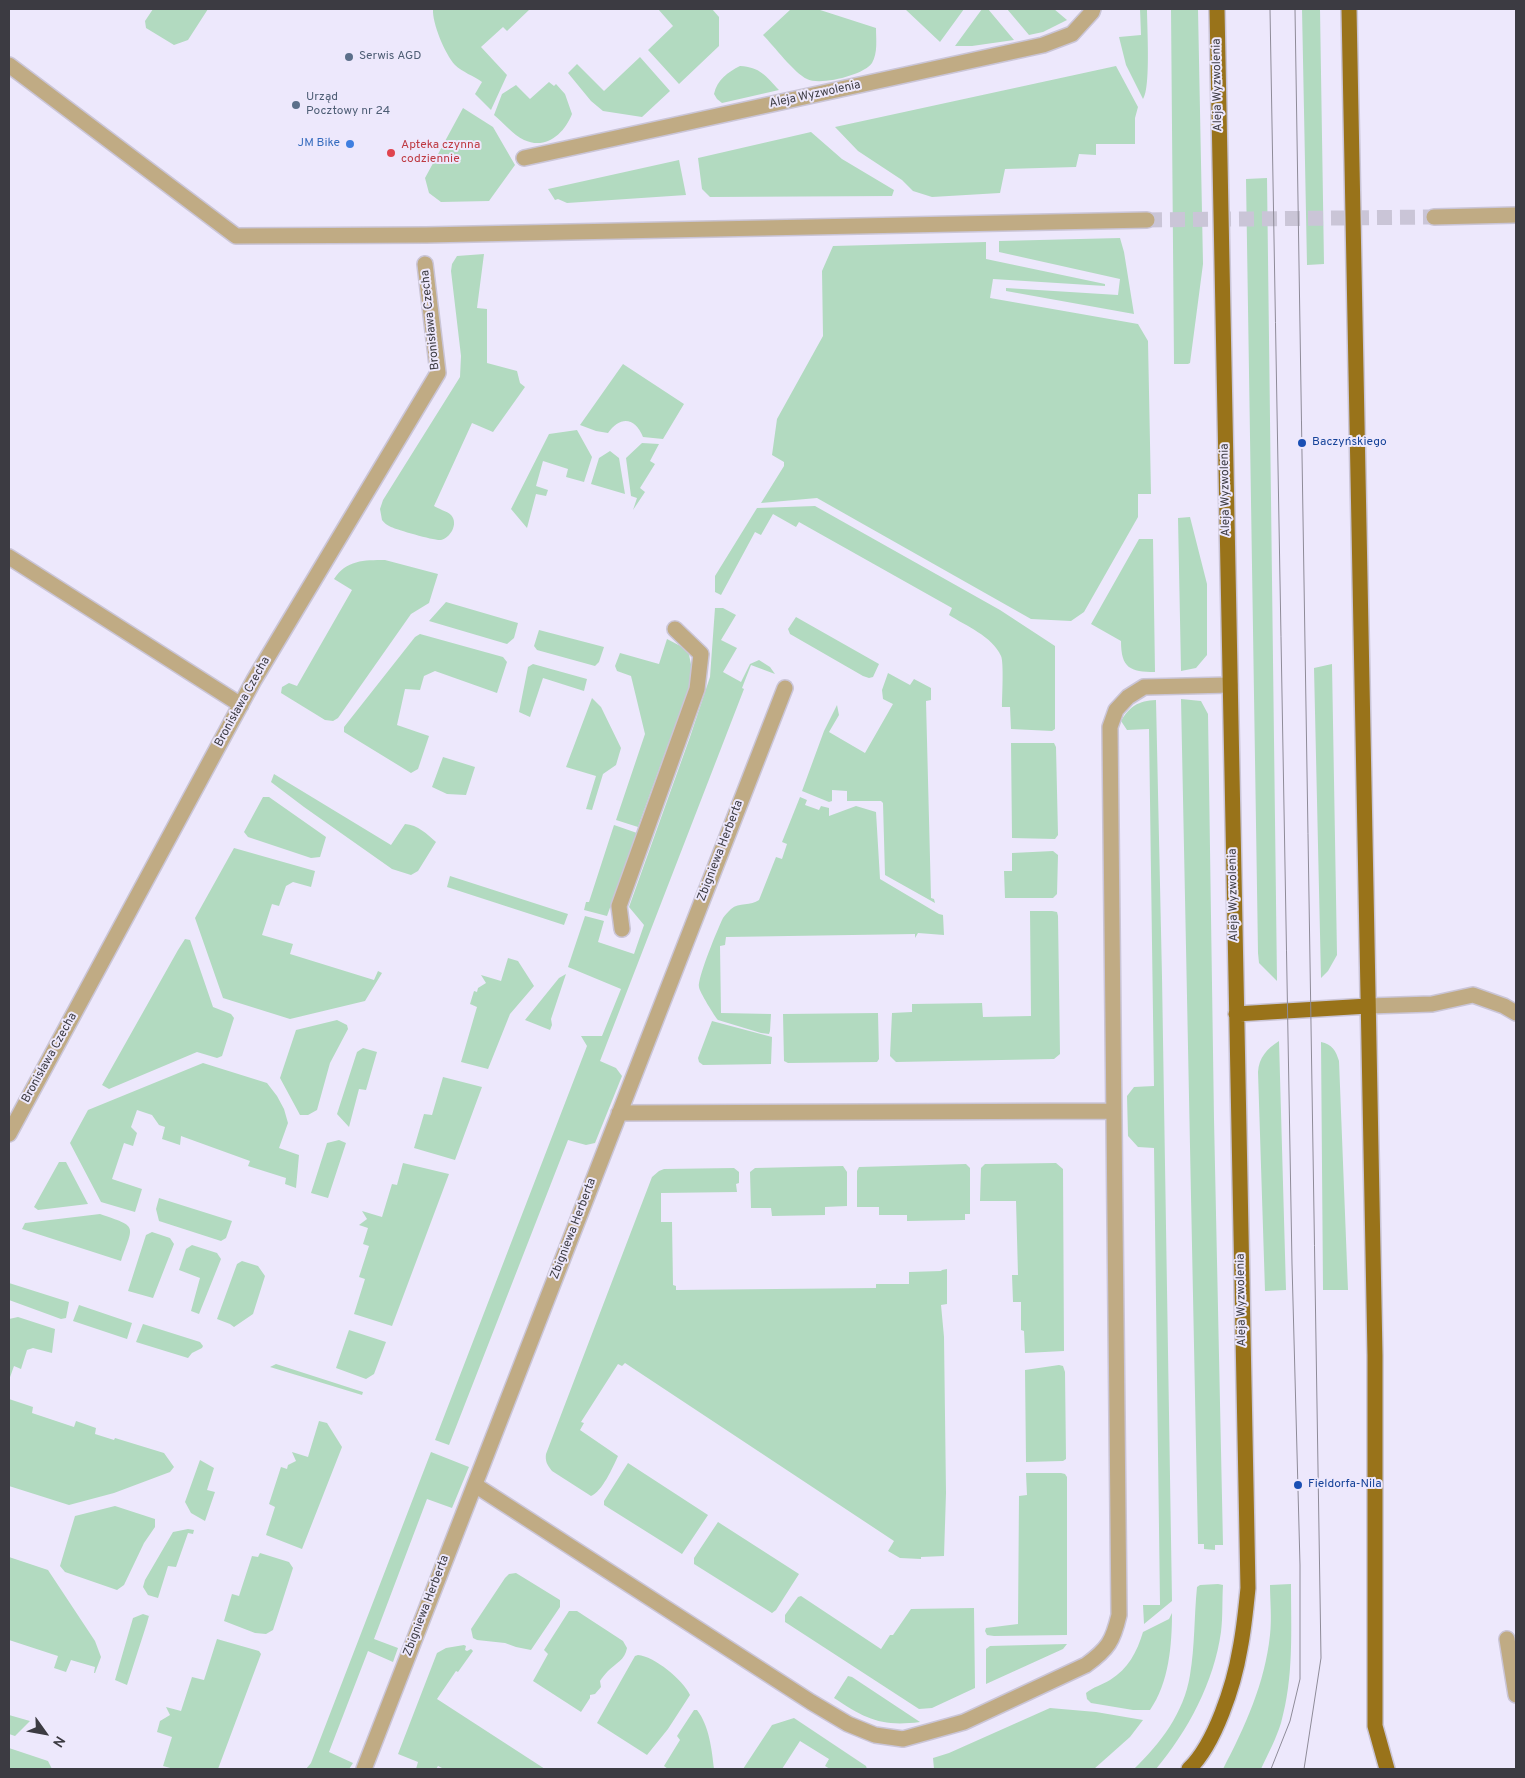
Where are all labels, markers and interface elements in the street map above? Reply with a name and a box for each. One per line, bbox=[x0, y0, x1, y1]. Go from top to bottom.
street label: Aleja Wyzwolenia bbox=[1210, 38, 1226, 132]
place label: Serwis AGD bbox=[359, 50, 421, 64]
marker: Serwis AGD bbox=[343, 51, 355, 63]
street label: Aleja Wyzwolenia bbox=[768, 78, 862, 112]
place label: Urząd Pocztowy nr 24 bbox=[306, 91, 390, 119]
marker: Urząd Pocztowy nr 24 bbox=[290, 99, 302, 111]
place label: JM Bike bbox=[298, 137, 340, 151]
marker: JM Bike bbox=[344, 138, 356, 150]
place label: Apteka czynna codziennie bbox=[401, 139, 480, 167]
marker: Apteka czynna codziennie bbox=[385, 147, 397, 159]
street label: Bronisława Czecha bbox=[419, 269, 443, 371]
place label: Baczyńskiego bbox=[1312, 436, 1387, 450]
marker: Baczyńskiego bbox=[1296, 437, 1308, 449]
street label: Aleja Wyzwolenia bbox=[1218, 443, 1234, 537]
street label: Bronisława Czecha bbox=[212, 654, 274, 750]
street label: Zbigniewa Herberta bbox=[695, 799, 747, 903]
street label: Aleja Wyzwolenia bbox=[1226, 848, 1242, 942]
street label: Bronisława Czecha bbox=[19, 1010, 81, 1106]
street label: Zbigniewa Herberta bbox=[548, 1177, 600, 1281]
street label: Aleja Wyzwolenia bbox=[1234, 1253, 1250, 1347]
place label: Fieldorfa-Nila bbox=[1308, 1478, 1381, 1492]
marker: Fieldorfa-Nila bbox=[1292, 1479, 1304, 1491]
street label: Zbigniewa Herberta bbox=[401, 1554, 453, 1658]
north arrow bbox=[20, 1708, 70, 1758]
text: N bbox=[48, 1732, 68, 1750]

